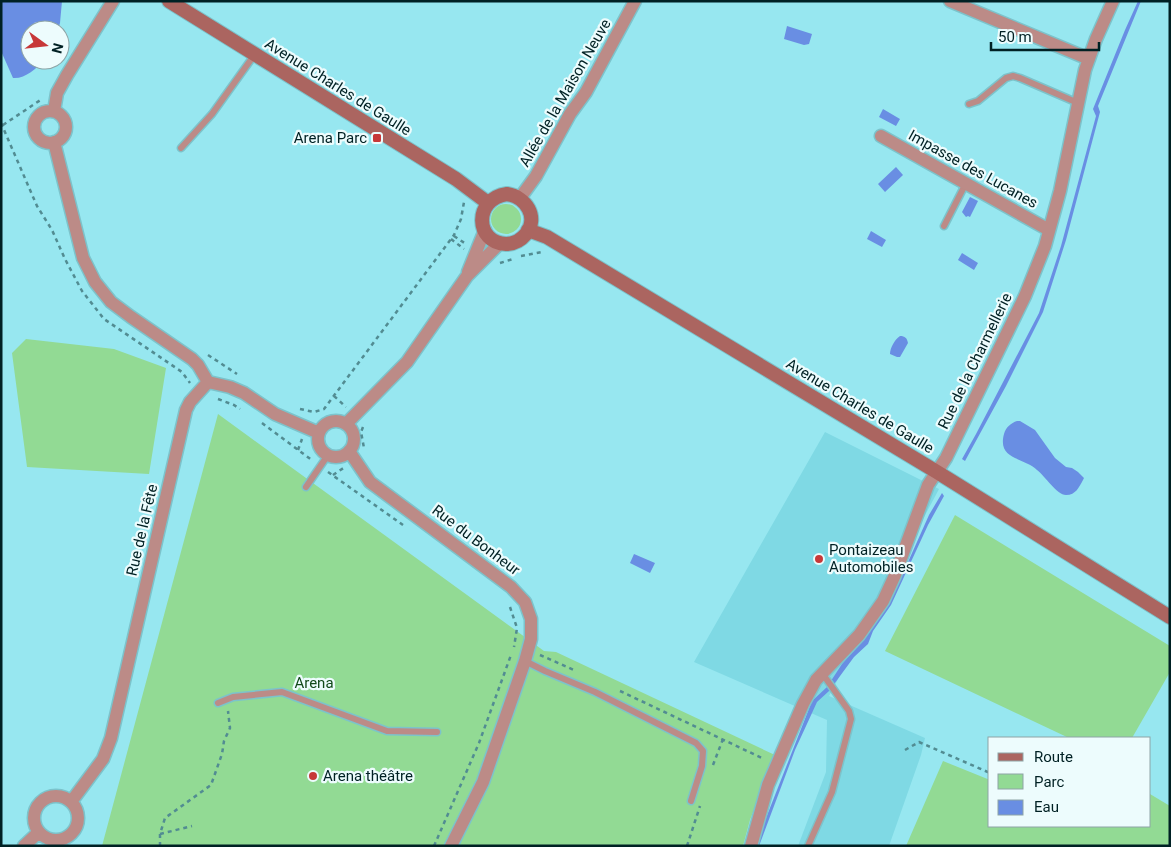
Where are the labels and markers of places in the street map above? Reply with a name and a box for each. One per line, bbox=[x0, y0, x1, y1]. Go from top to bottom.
place label: Arena Parc bbox=[294, 129, 367, 147]
marker: Arena Parc bbox=[371, 132, 383, 144]
place label: Pontaizeau Automobiles bbox=[829, 541, 913, 576]
marker: Pontaizeau Automobiles bbox=[813, 553, 825, 565]
place label: Arena théâtre bbox=[323, 767, 413, 785]
marker: Arena théâtre bbox=[307, 770, 319, 782]

